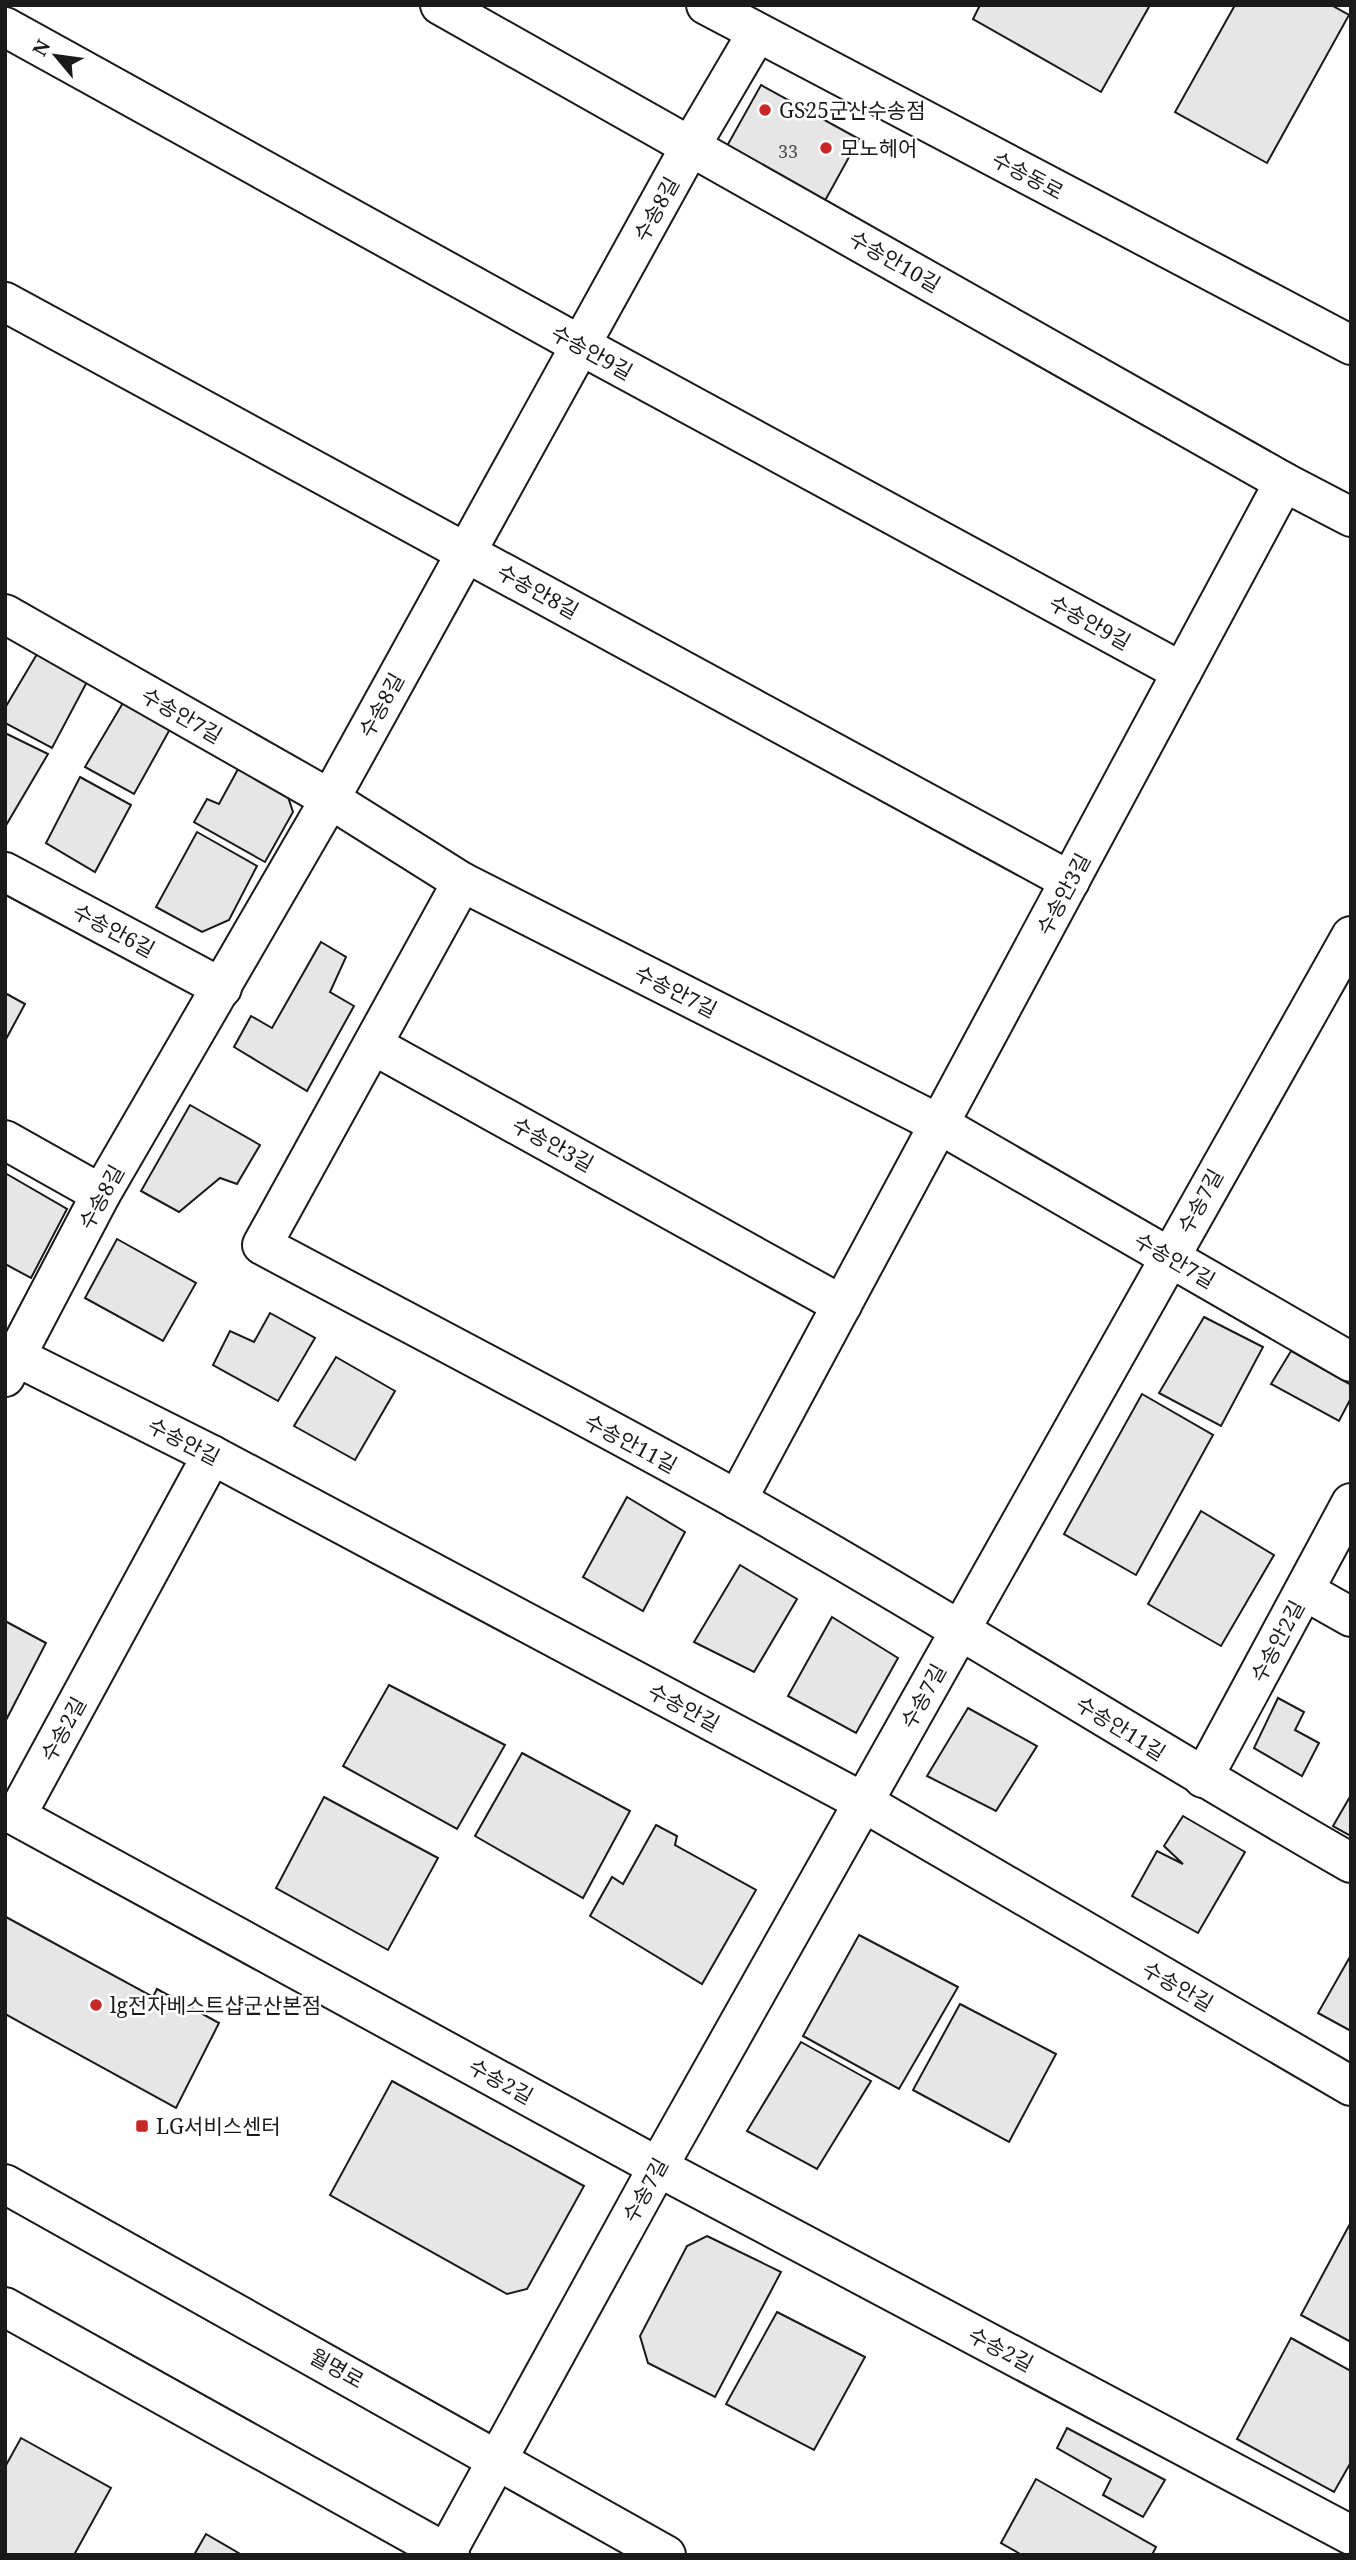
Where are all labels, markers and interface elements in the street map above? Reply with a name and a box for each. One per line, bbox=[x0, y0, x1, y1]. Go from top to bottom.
north arrow bbox=[21, 21, 91, 91]
text: N bbox=[26, 35, 56, 61]
place label: GS25군산수송점 bbox=[779, 96, 926, 124]
marker: GS25군산수송점 bbox=[757, 102, 773, 118]
place label: 모노헤어 bbox=[840, 134, 917, 162]
house number: 33 bbox=[778, 139, 798, 163]
marker: 모노헤어 bbox=[818, 140, 834, 156]
street label: 수송동로 bbox=[987, 144, 1069, 206]
street label: 수송8길 bbox=[627, 172, 685, 246]
street label: 수송안10길 bbox=[844, 224, 946, 298]
street label: 수송안9길 bbox=[546, 318, 638, 386]
street label: 수송안8길 bbox=[492, 557, 584, 625]
street label: 수송안9길 bbox=[1044, 588, 1136, 656]
street label: 수송8길 bbox=[352, 668, 410, 742]
street label: 수송안7길 bbox=[136, 681, 228, 749]
street label: 수송안3길 bbox=[1030, 848, 1096, 940]
street label: 수송안6길 bbox=[68, 897, 160, 963]
street label: 수송안7길 bbox=[630, 958, 722, 1024]
street label: 수송안3길 bbox=[507, 1110, 599, 1178]
street label: 수송8길 bbox=[72, 1160, 130, 1234]
street label: 수송7길 bbox=[1171, 1164, 1229, 1238]
street label: 수송안7길 bbox=[1129, 1226, 1221, 1294]
street label: 수송안11길 bbox=[580, 1407, 682, 1479]
street label: 수송안길 bbox=[143, 1411, 225, 1471]
street label: 수송안2길 bbox=[1244, 1595, 1310, 1687]
street label: 수송7길 bbox=[894, 1659, 952, 1733]
street label: 수송안길 bbox=[643, 1676, 725, 1738]
street label: 수송안11길 bbox=[1071, 1689, 1171, 1767]
street label: 수송2길 bbox=[34, 1692, 92, 1766]
street label: 수송안길 bbox=[1138, 1955, 1218, 2017]
place label: lg전자베스트샵군산본점 bbox=[110, 1991, 321, 2019]
marker: lg전자베스트샵군산본점 bbox=[88, 1997, 104, 2013]
street label: 수송2길 bbox=[464, 2052, 538, 2110]
place label: LG서비스센터 bbox=[156, 2112, 281, 2140]
marker: LG서비스센터 bbox=[134, 2118, 150, 2134]
street label: 수송7길 bbox=[616, 2153, 674, 2227]
street label: 수송2길 bbox=[964, 2320, 1038, 2378]
street label: 월명로 bbox=[305, 2342, 369, 2394]

